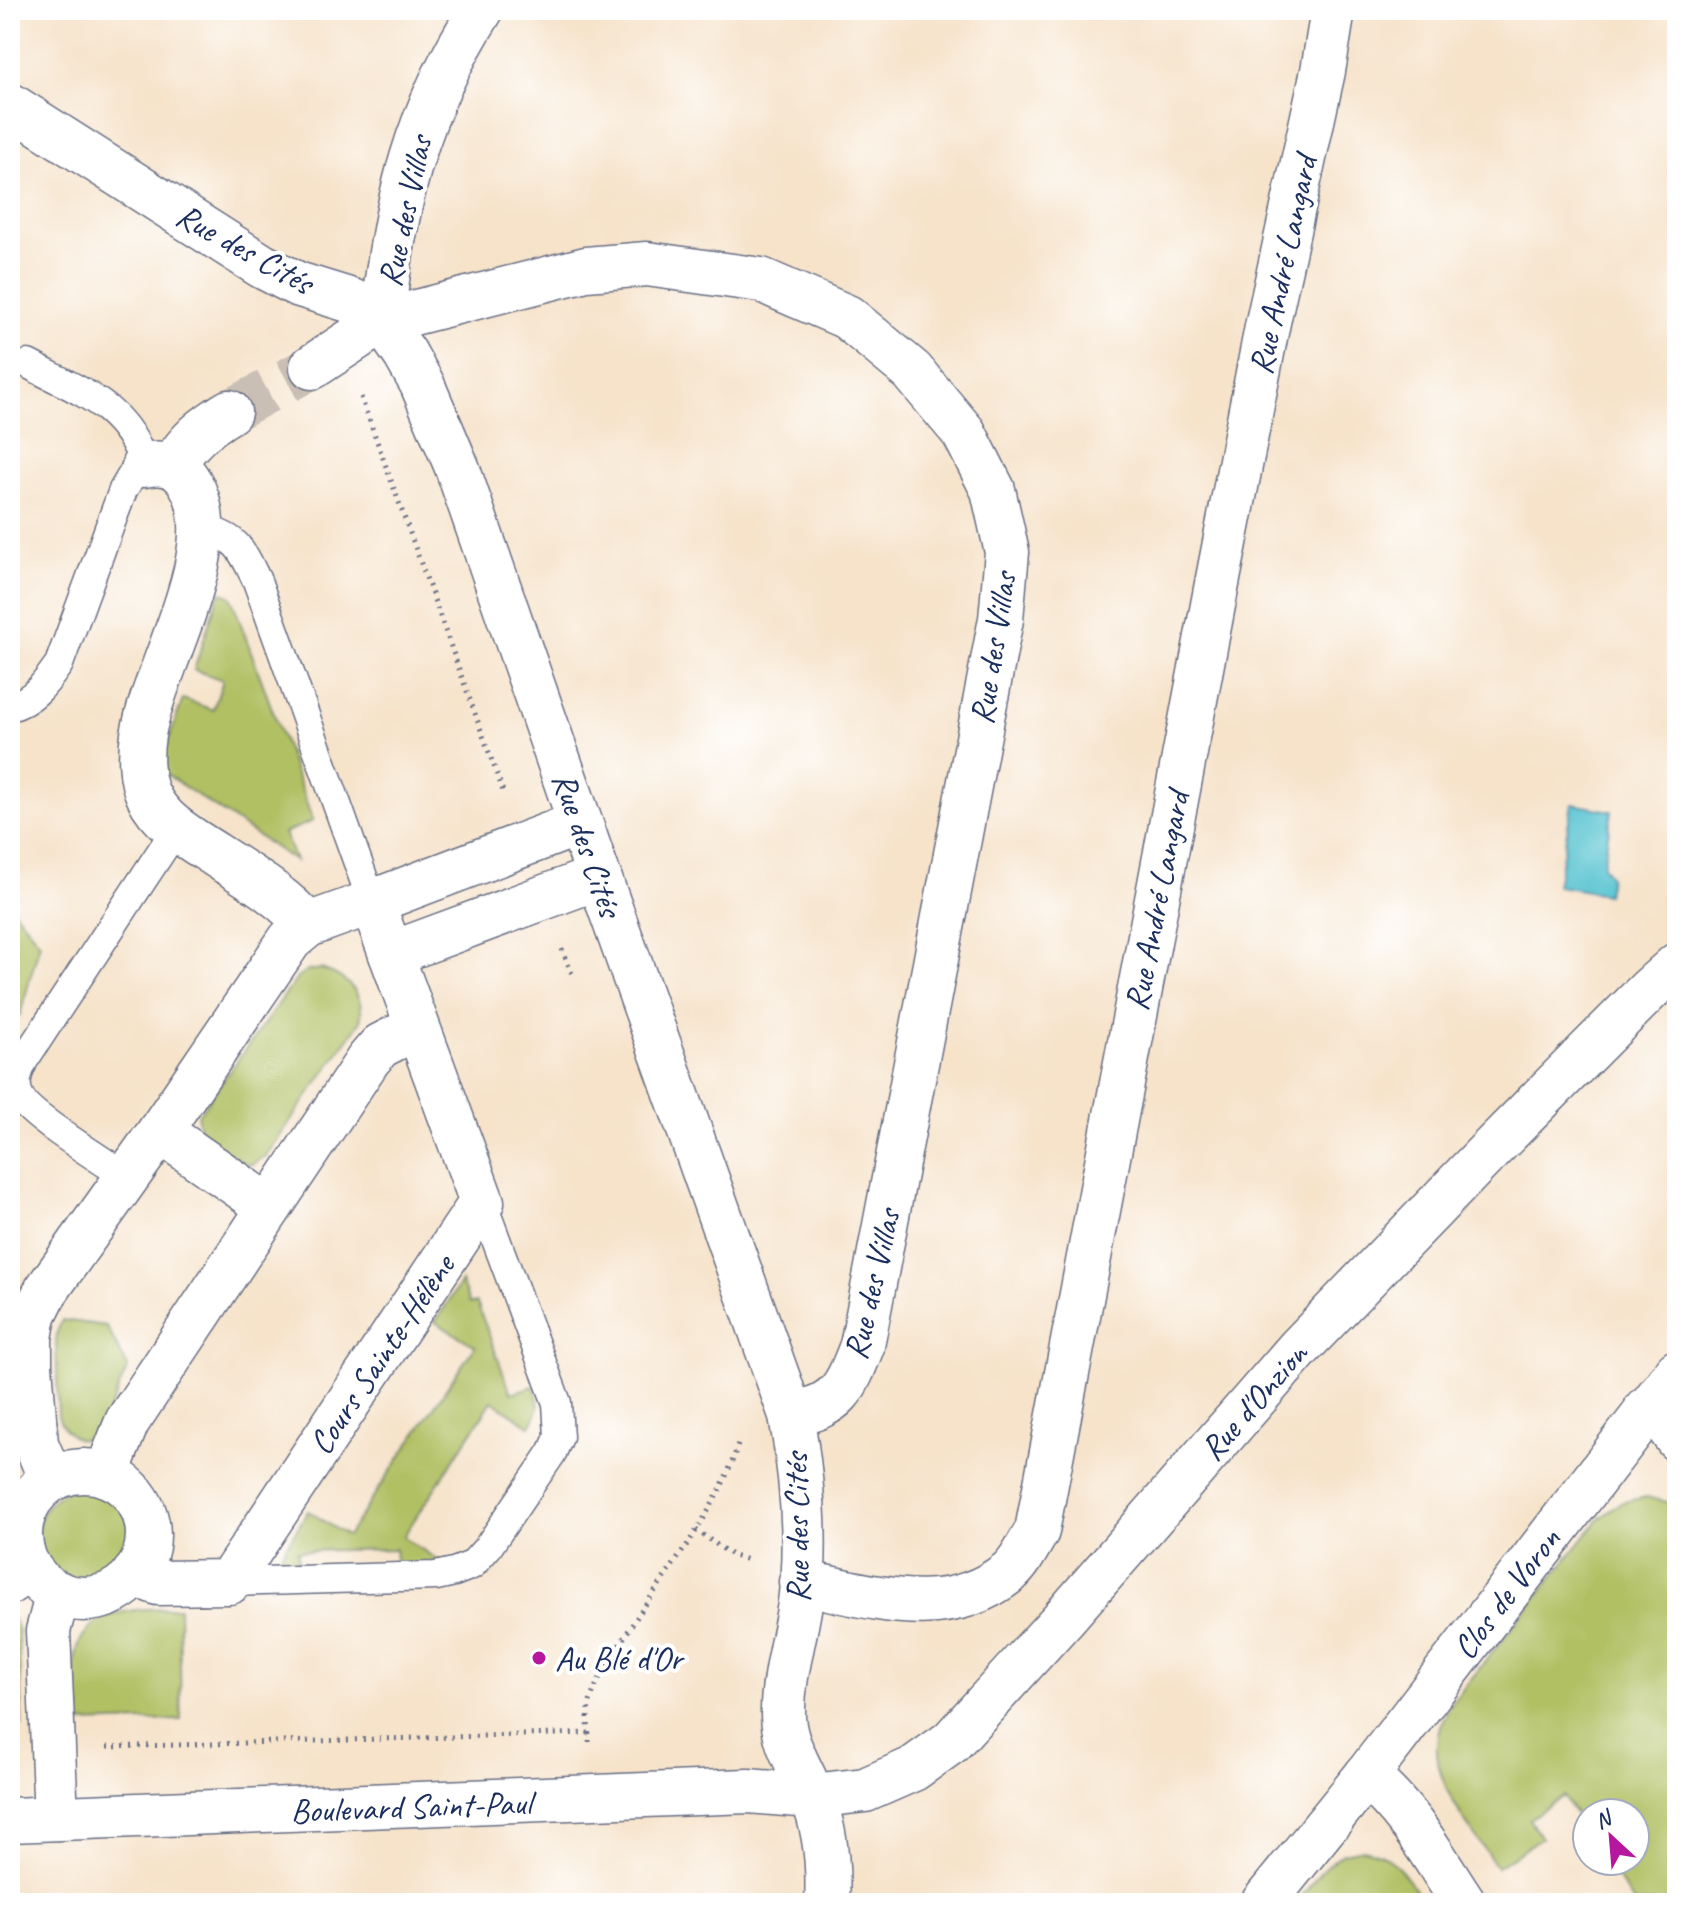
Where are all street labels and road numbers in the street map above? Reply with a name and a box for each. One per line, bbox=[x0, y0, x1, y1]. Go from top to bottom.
street label: Rue des Villas bbox=[368, 129, 442, 290]
street label: Rue André Langard bbox=[1238, 148, 1328, 378]
street label: Rue des Cités bbox=[169, 193, 324, 305]
street label: Rue des Villas bbox=[959, 567, 1026, 727]
street label: Rue des Cités bbox=[543, 766, 633, 925]
street label: Rue André Langard bbox=[1114, 784, 1200, 1014]
street label: Rue des Villas bbox=[833, 1202, 910, 1364]
street label: Cours Sainte-Hélène bbox=[299, 1244, 466, 1462]
street label: Rue d'Onzion bbox=[1190, 1332, 1318, 1469]
street label: Rue des Cités bbox=[774, 1449, 819, 1603]
street label: Clos de Voron bbox=[1443, 1518, 1570, 1668]
street label: Boulevard Saint-Paul bbox=[290, 1781, 538, 1832]

